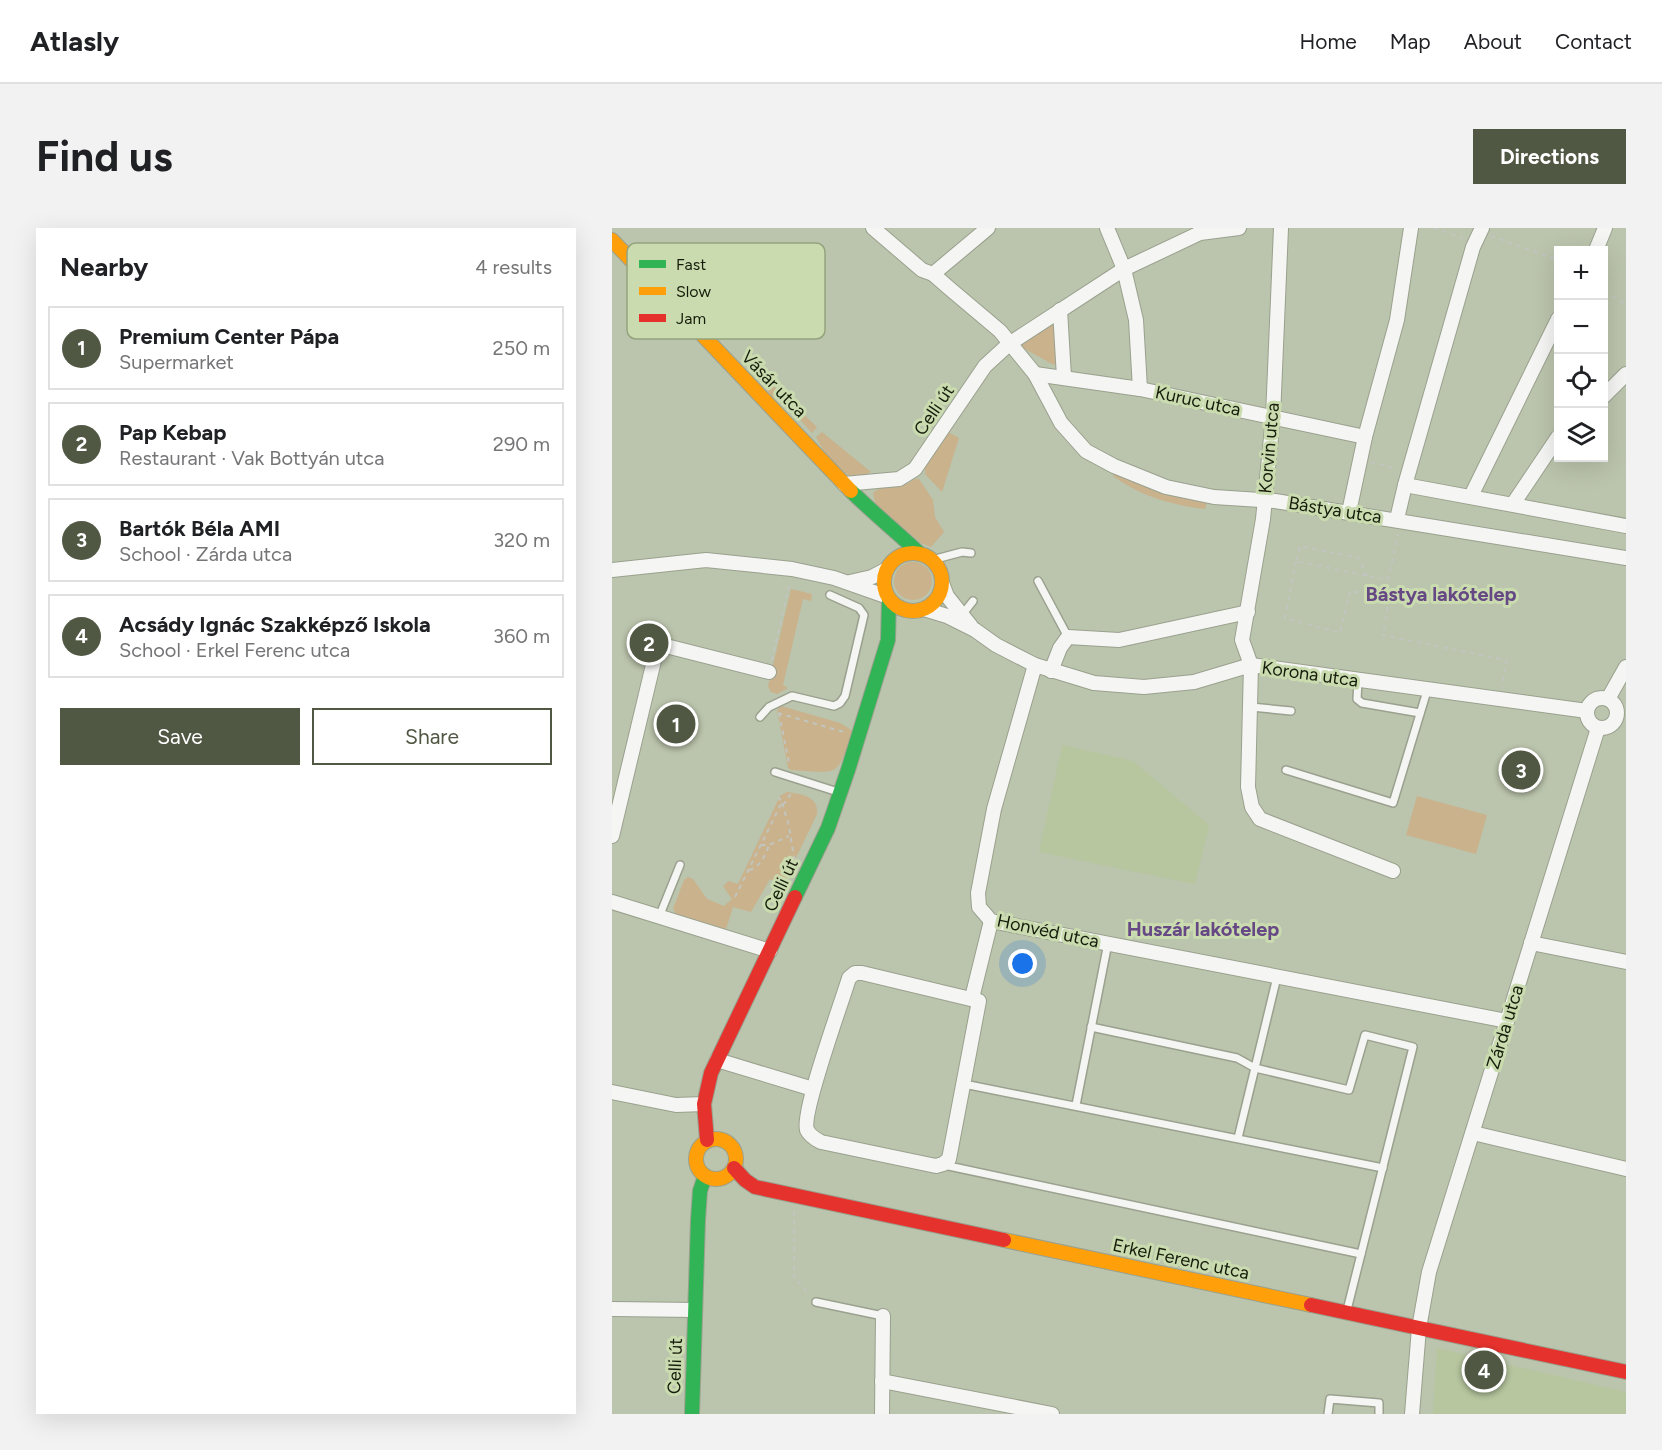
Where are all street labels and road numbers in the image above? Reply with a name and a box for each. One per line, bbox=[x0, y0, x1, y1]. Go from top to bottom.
street label: Vásár utca bbox=[737, 346, 811, 422]
street label: Celli út bbox=[909, 380, 959, 439]
street label: Kuruc utca bbox=[1153, 381, 1243, 421]
street label: Korvin utca bbox=[1254, 402, 1284, 494]
street label: Bástya utca bbox=[1287, 492, 1383, 528]
street label: Korona utca bbox=[1260, 656, 1360, 692]
street label: Celli út bbox=[759, 855, 803, 915]
street label: Honvéd utca bbox=[995, 909, 1101, 953]
street label: Zárda utca bbox=[1482, 982, 1528, 1072]
street label: Erkel Ferenc utca bbox=[1111, 1234, 1251, 1284]
street label: Celli út bbox=[663, 1337, 687, 1394]

